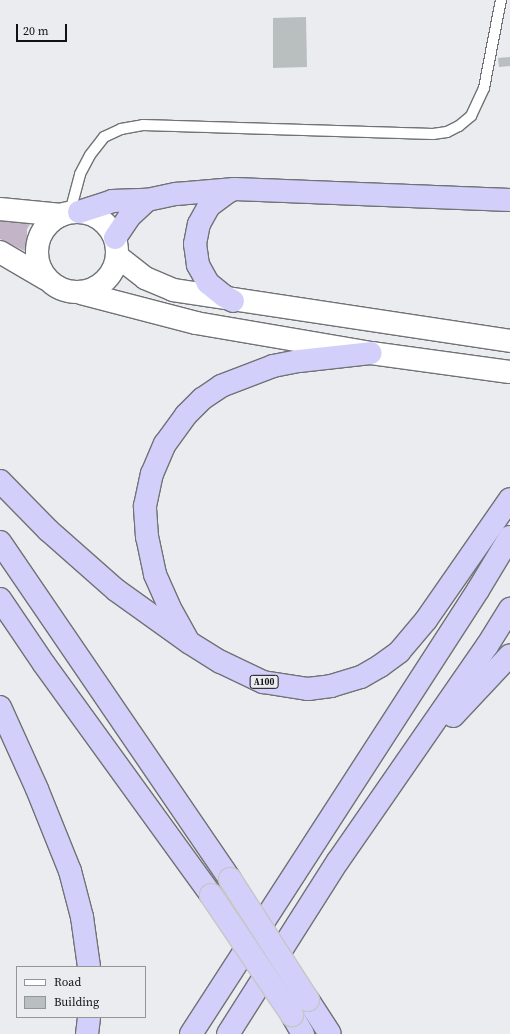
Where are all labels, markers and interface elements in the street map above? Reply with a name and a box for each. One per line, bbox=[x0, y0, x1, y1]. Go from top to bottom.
scale bar bbox=[18, 16, 69, 42]
text: 20 m bbox=[23, 23, 49, 39]
road number: A100 bbox=[249, 675, 279, 689]
legend bbox=[16, 966, 146, 1018]
text: Road bbox=[54, 974, 81, 990]
text: Building bbox=[54, 994, 99, 1010]

